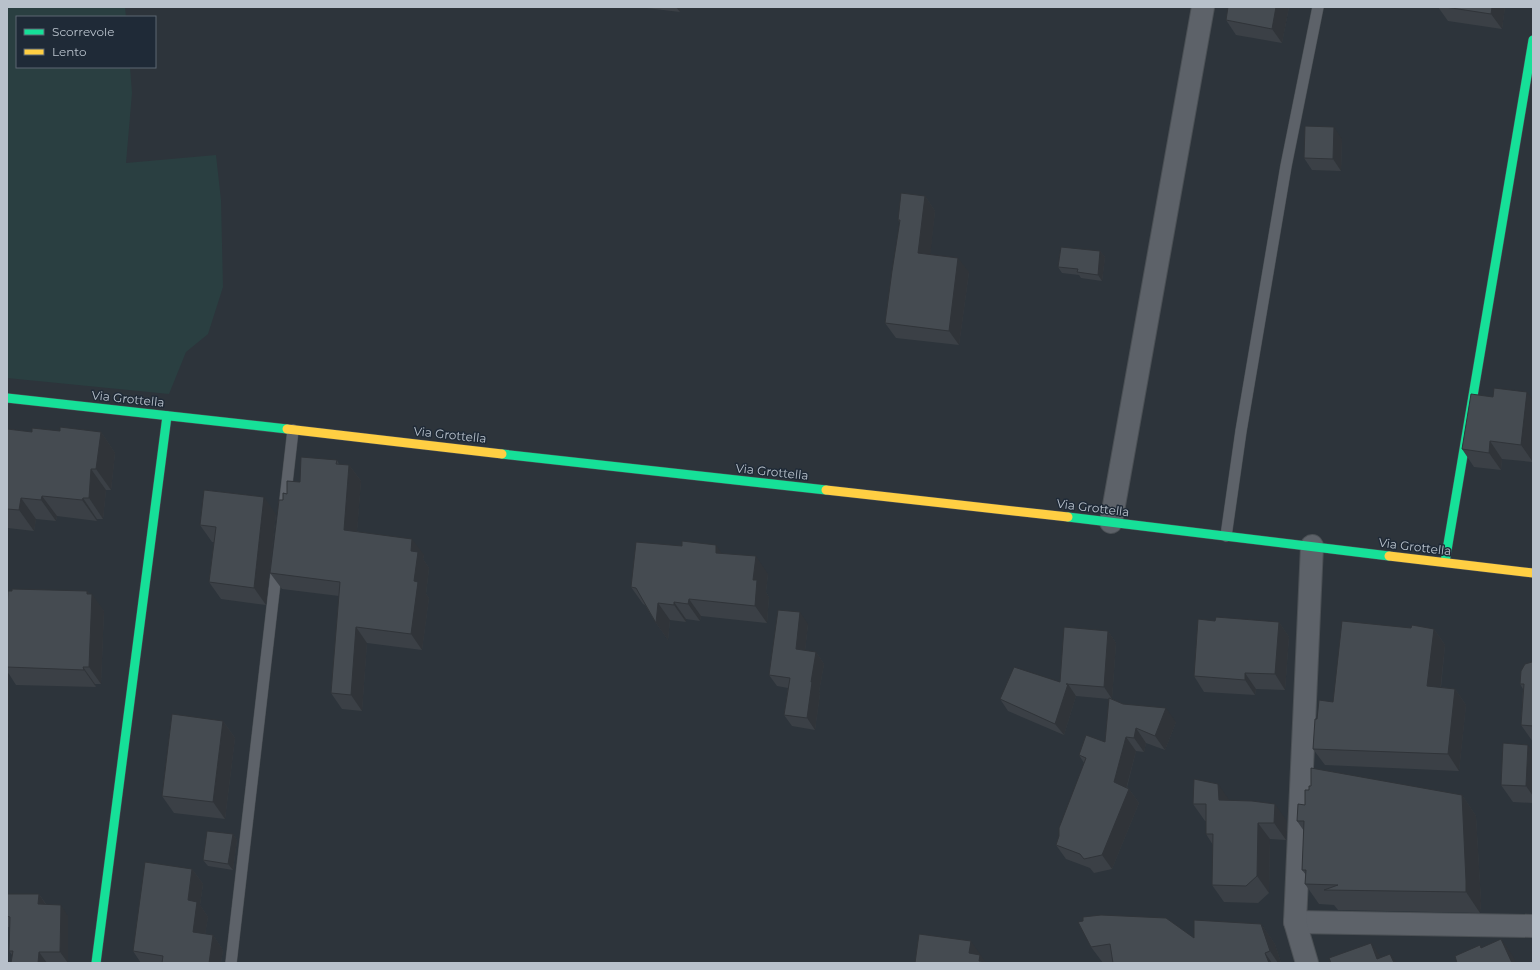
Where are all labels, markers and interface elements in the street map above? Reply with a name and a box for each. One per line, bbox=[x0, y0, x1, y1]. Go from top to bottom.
legend bbox=[16, 16, 156, 68]
text: Scorrevole bbox=[52, 24, 114, 39]
text: Lento bbox=[52, 44, 87, 59]
street label: Via Grottella bbox=[91, 387, 165, 410]
street label: Via Grottella bbox=[413, 423, 487, 446]
street label: Via Grottella bbox=[735, 460, 809, 483]
street label: Via Grottella bbox=[1056, 496, 1130, 519]
street label: Via Grottella bbox=[1378, 535, 1452, 558]

